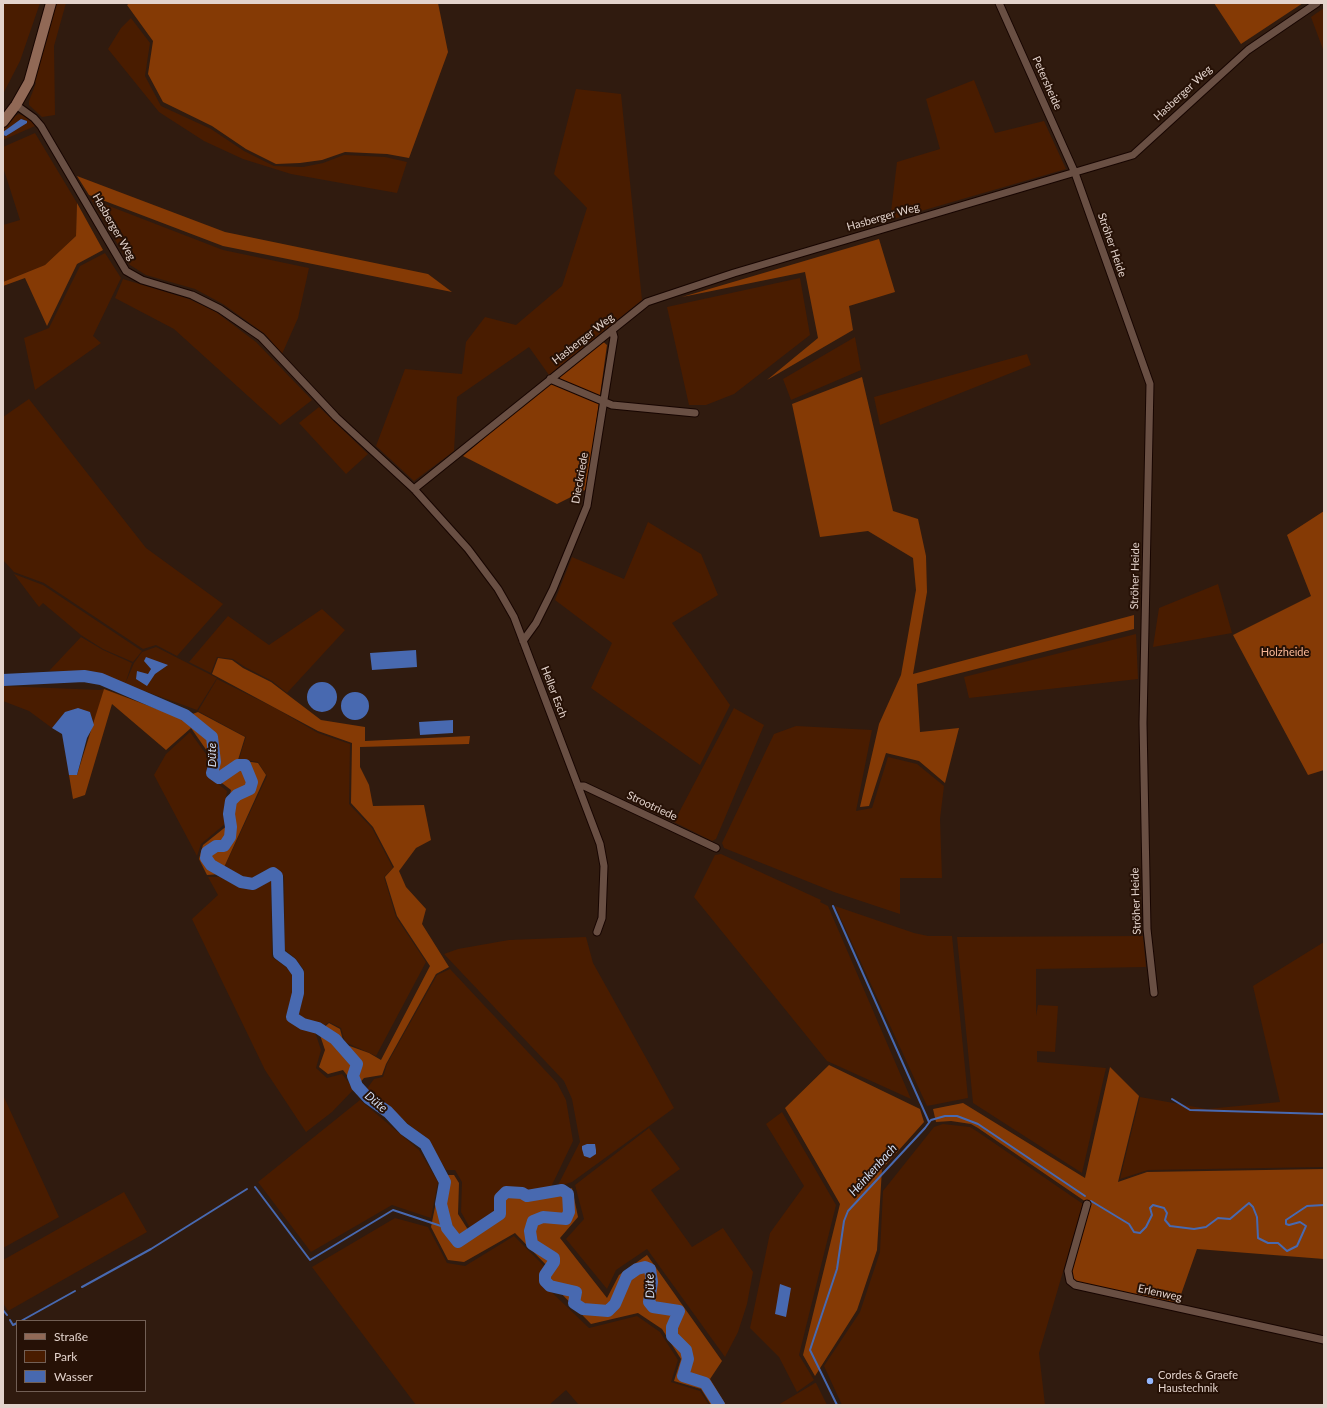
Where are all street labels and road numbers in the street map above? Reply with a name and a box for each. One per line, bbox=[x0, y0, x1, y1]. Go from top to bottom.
street label: Petersheide bbox=[1029, 54, 1065, 112]
street label: Hasberger Weg bbox=[1151, 63, 1215, 123]
street label: Hasberger Weg bbox=[90, 191, 138, 263]
street label: Hasberger Weg bbox=[845, 200, 921, 234]
street label: Ströher Heide bbox=[1095, 211, 1129, 279]
street label: Hasberger Weg bbox=[549, 311, 617, 367]
street label: Dieckriede bbox=[569, 451, 591, 505]
street label: Ströher Heide bbox=[1128, 542, 1142, 610]
street label: Heller Esch bbox=[538, 664, 570, 720]
street label: Strootriede bbox=[625, 789, 679, 823]
street label: Ströher Heide bbox=[1128, 867, 1144, 935]
street label: Erlenweg bbox=[1137, 1282, 1183, 1304]

